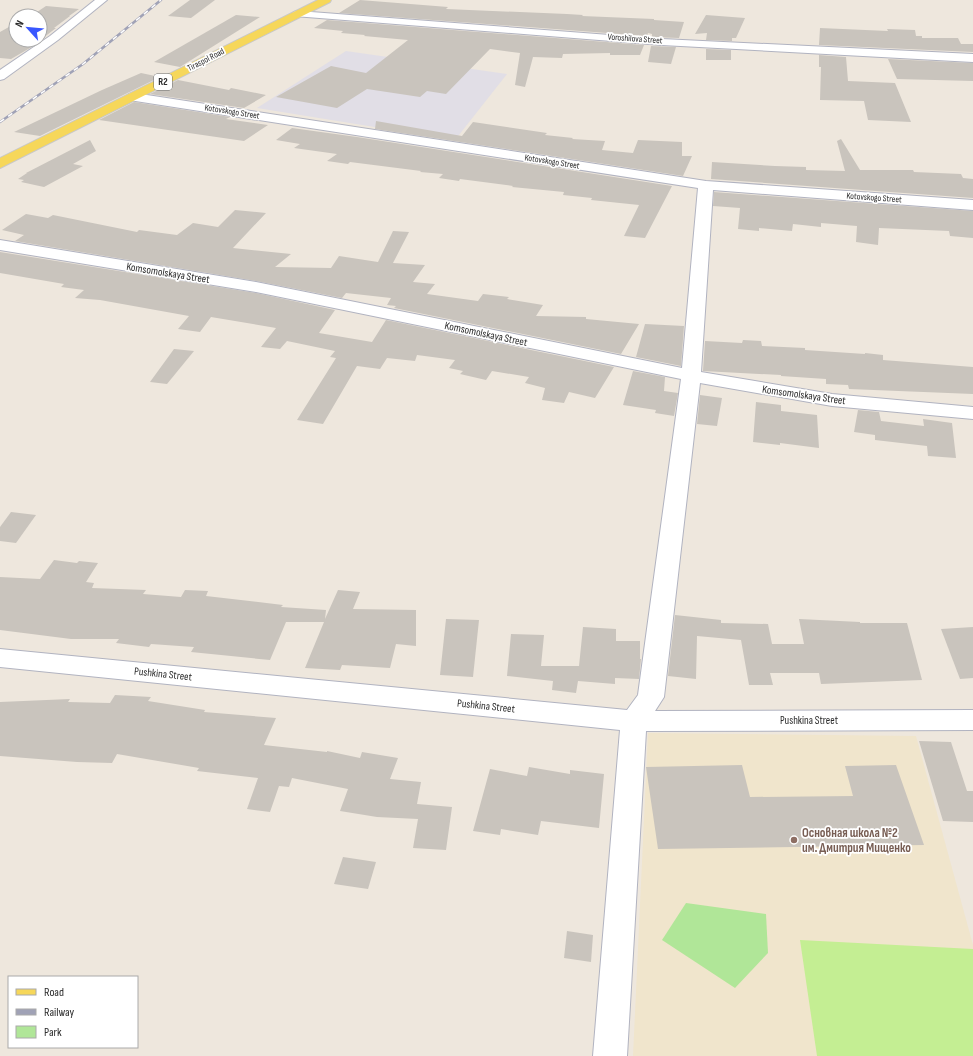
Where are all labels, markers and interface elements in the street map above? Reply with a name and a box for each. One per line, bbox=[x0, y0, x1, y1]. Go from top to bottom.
north arrow bbox=[8, 8, 48, 48]
text: N bbox=[12, 18, 27, 29]
street label: Voroshilova Street bbox=[607, 32, 663, 46]
street label: Tiraspol Road bbox=[186, 46, 227, 74]
road number: R2 bbox=[154, 74, 172, 90]
street label: Kotovskogo Street bbox=[204, 102, 260, 122]
street label: Kotovskogo Street bbox=[524, 152, 580, 172]
street label: Kotovskogo Street bbox=[846, 191, 902, 205]
street label: Komsomolskaya Street bbox=[125, 260, 211, 286]
street label: Komsomolskaya Street bbox=[443, 319, 529, 349]
street label: Komsomolskaya Street bbox=[761, 383, 847, 407]
street label: Pushkina Street bbox=[133, 665, 193, 684]
street label: Pushkina Street bbox=[456, 697, 516, 716]
street label: Pushkina Street bbox=[780, 714, 839, 727]
place label: Основная школа №2 им. Дмитрия Мищенко bbox=[802, 825, 911, 856]
marker: Основная школа №2 им. Дмитрия Мищенко bbox=[789, 835, 799, 845]
legend bbox=[8, 976, 138, 1048]
text: Road bbox=[44, 985, 64, 1000]
text: Railway bbox=[44, 1005, 75, 1020]
text: Park bbox=[44, 1025, 62, 1040]

